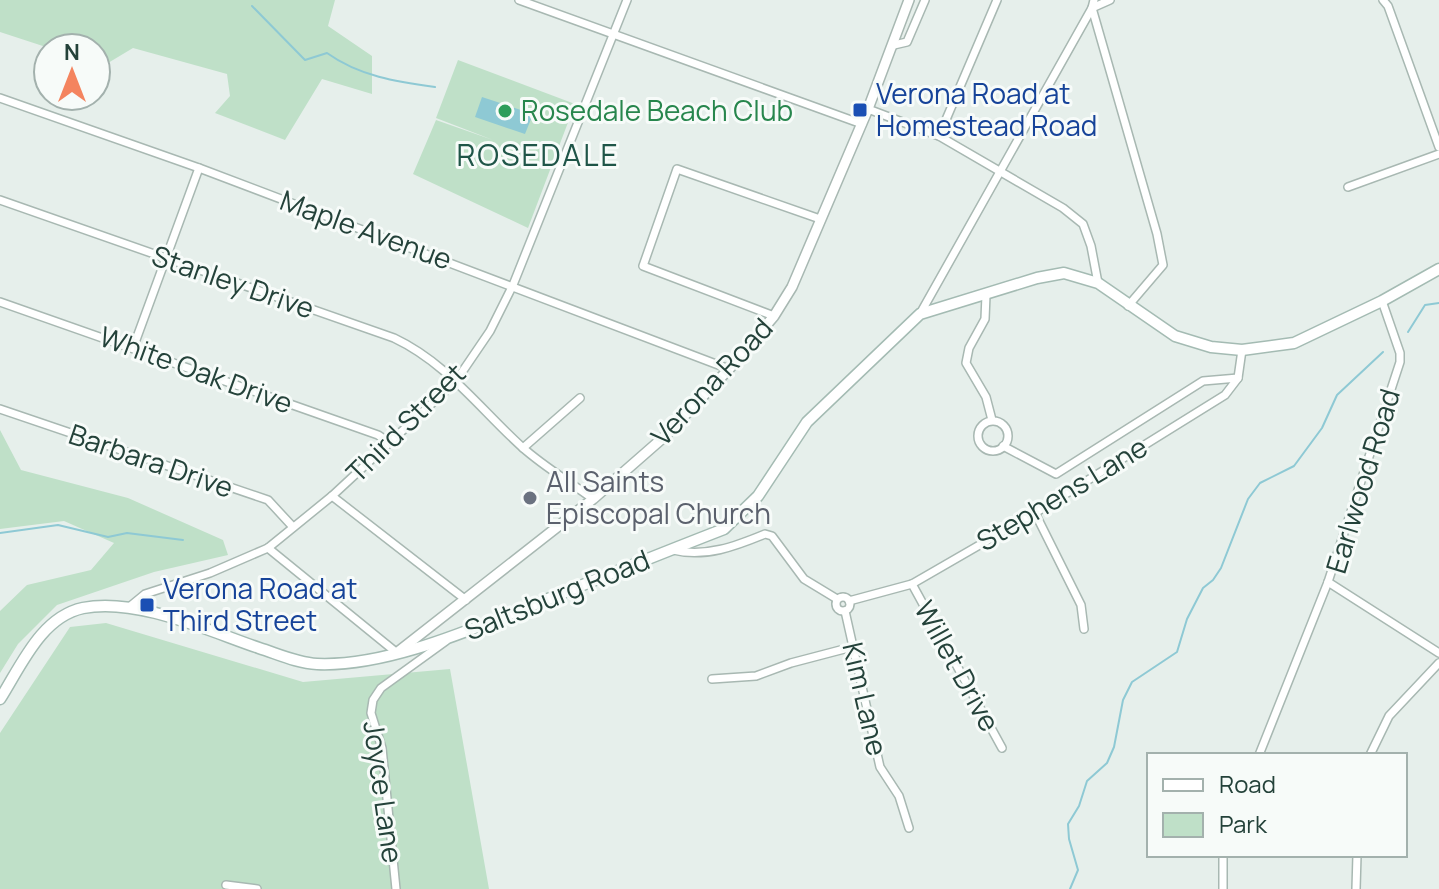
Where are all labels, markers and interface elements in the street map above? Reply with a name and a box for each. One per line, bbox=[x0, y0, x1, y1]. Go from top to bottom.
north arrow bbox=[32, 32, 112, 112]
text: N bbox=[64, 37, 80, 67]
place label: Verona Road at Homestead Road bbox=[876, 74, 1097, 144]
place label: Rosedale Beach Club bbox=[521, 91, 793, 129]
marker: Verona Road at Homestead Road bbox=[851, 101, 869, 119]
marker: Rosedale Beach Club bbox=[496, 102, 514, 120]
district label: ROSEDALE bbox=[456, 134, 620, 175]
street label: Maple Avenue bbox=[275, 180, 457, 278]
street label: Stanley Drive bbox=[147, 236, 319, 327]
street label: Verona Road bbox=[642, 309, 780, 454]
street label: White Oak Drive bbox=[95, 317, 298, 422]
street label: Third Street bbox=[337, 354, 473, 490]
street label: Earlwood Road bbox=[1316, 384, 1408, 577]
street label: Barbara Drive bbox=[64, 414, 238, 506]
street label: Stephens Lane bbox=[969, 427, 1154, 559]
place label: All Saints Episcopal Church bbox=[546, 462, 771, 532]
marker: All Saints Episcopal Church bbox=[521, 489, 539, 507]
street label: Saltsburg Road bbox=[458, 540, 655, 649]
place label: Verona Road at Third Street bbox=[163, 569, 357, 639]
street label: Willet Drive bbox=[906, 593, 1009, 738]
marker: Verona Road at Third Street bbox=[138, 596, 156, 614]
street label: Kim Lane bbox=[834, 638, 897, 759]
street label: Joyce Lane bbox=[355, 718, 413, 865]
legend bbox=[1147, 753, 1407, 857]
text: Road bbox=[1219, 767, 1276, 800]
text: Park bbox=[1219, 807, 1268, 840]

